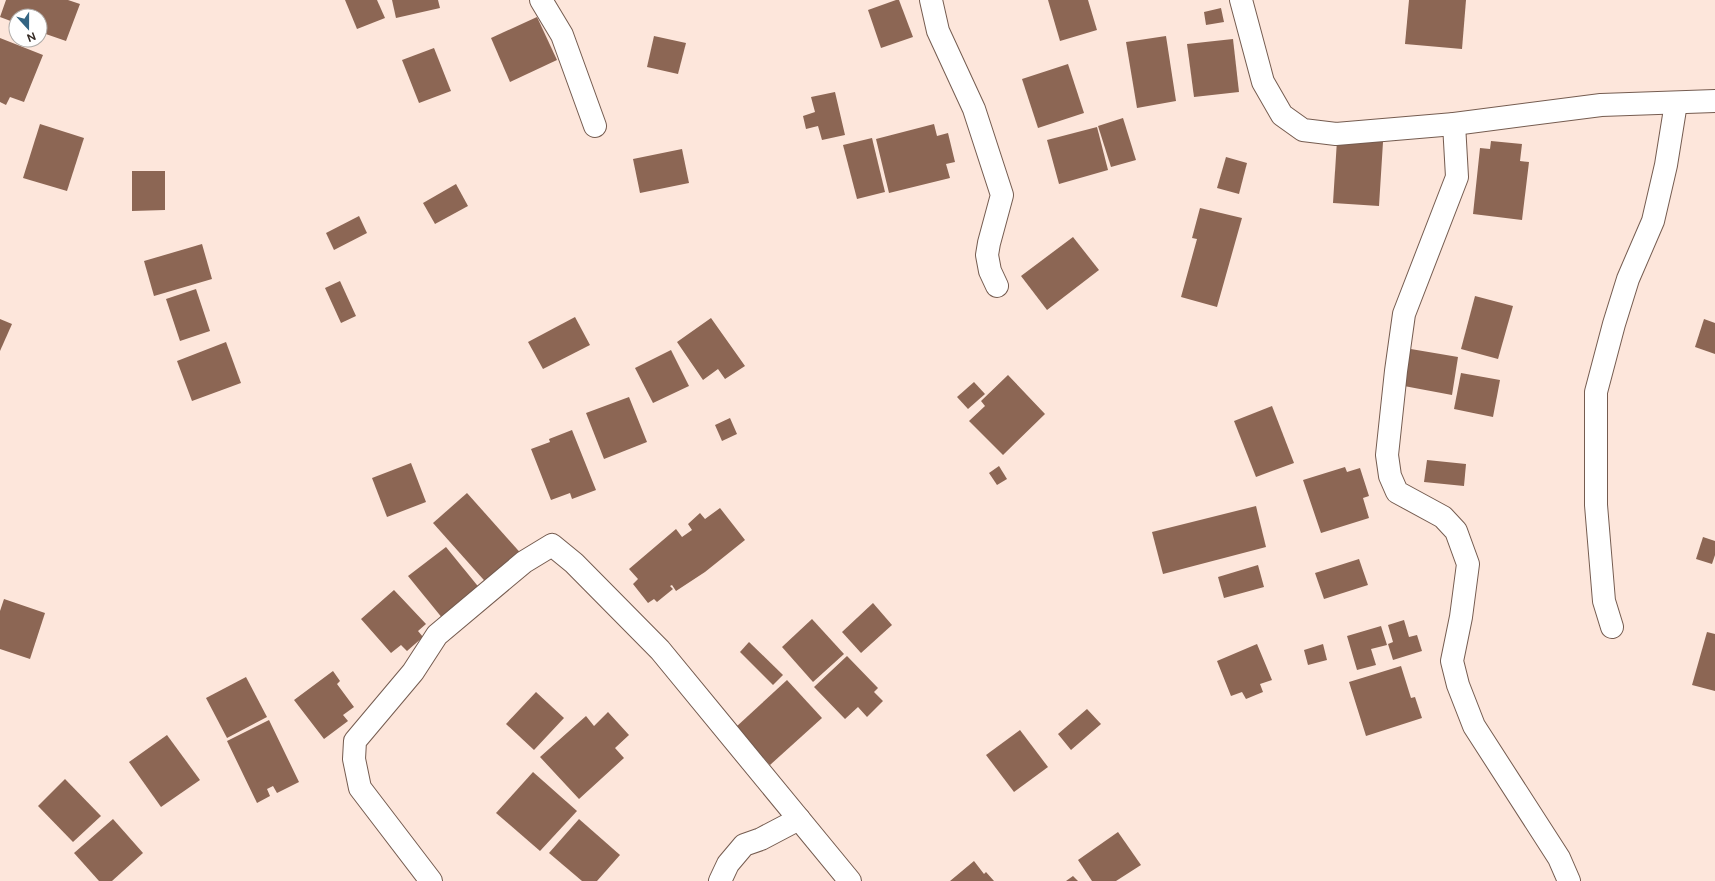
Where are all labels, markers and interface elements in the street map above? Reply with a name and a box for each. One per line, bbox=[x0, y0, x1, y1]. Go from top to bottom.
north arrow bbox=[8, 8, 48, 48]
text: N bbox=[25, 29, 38, 44]

